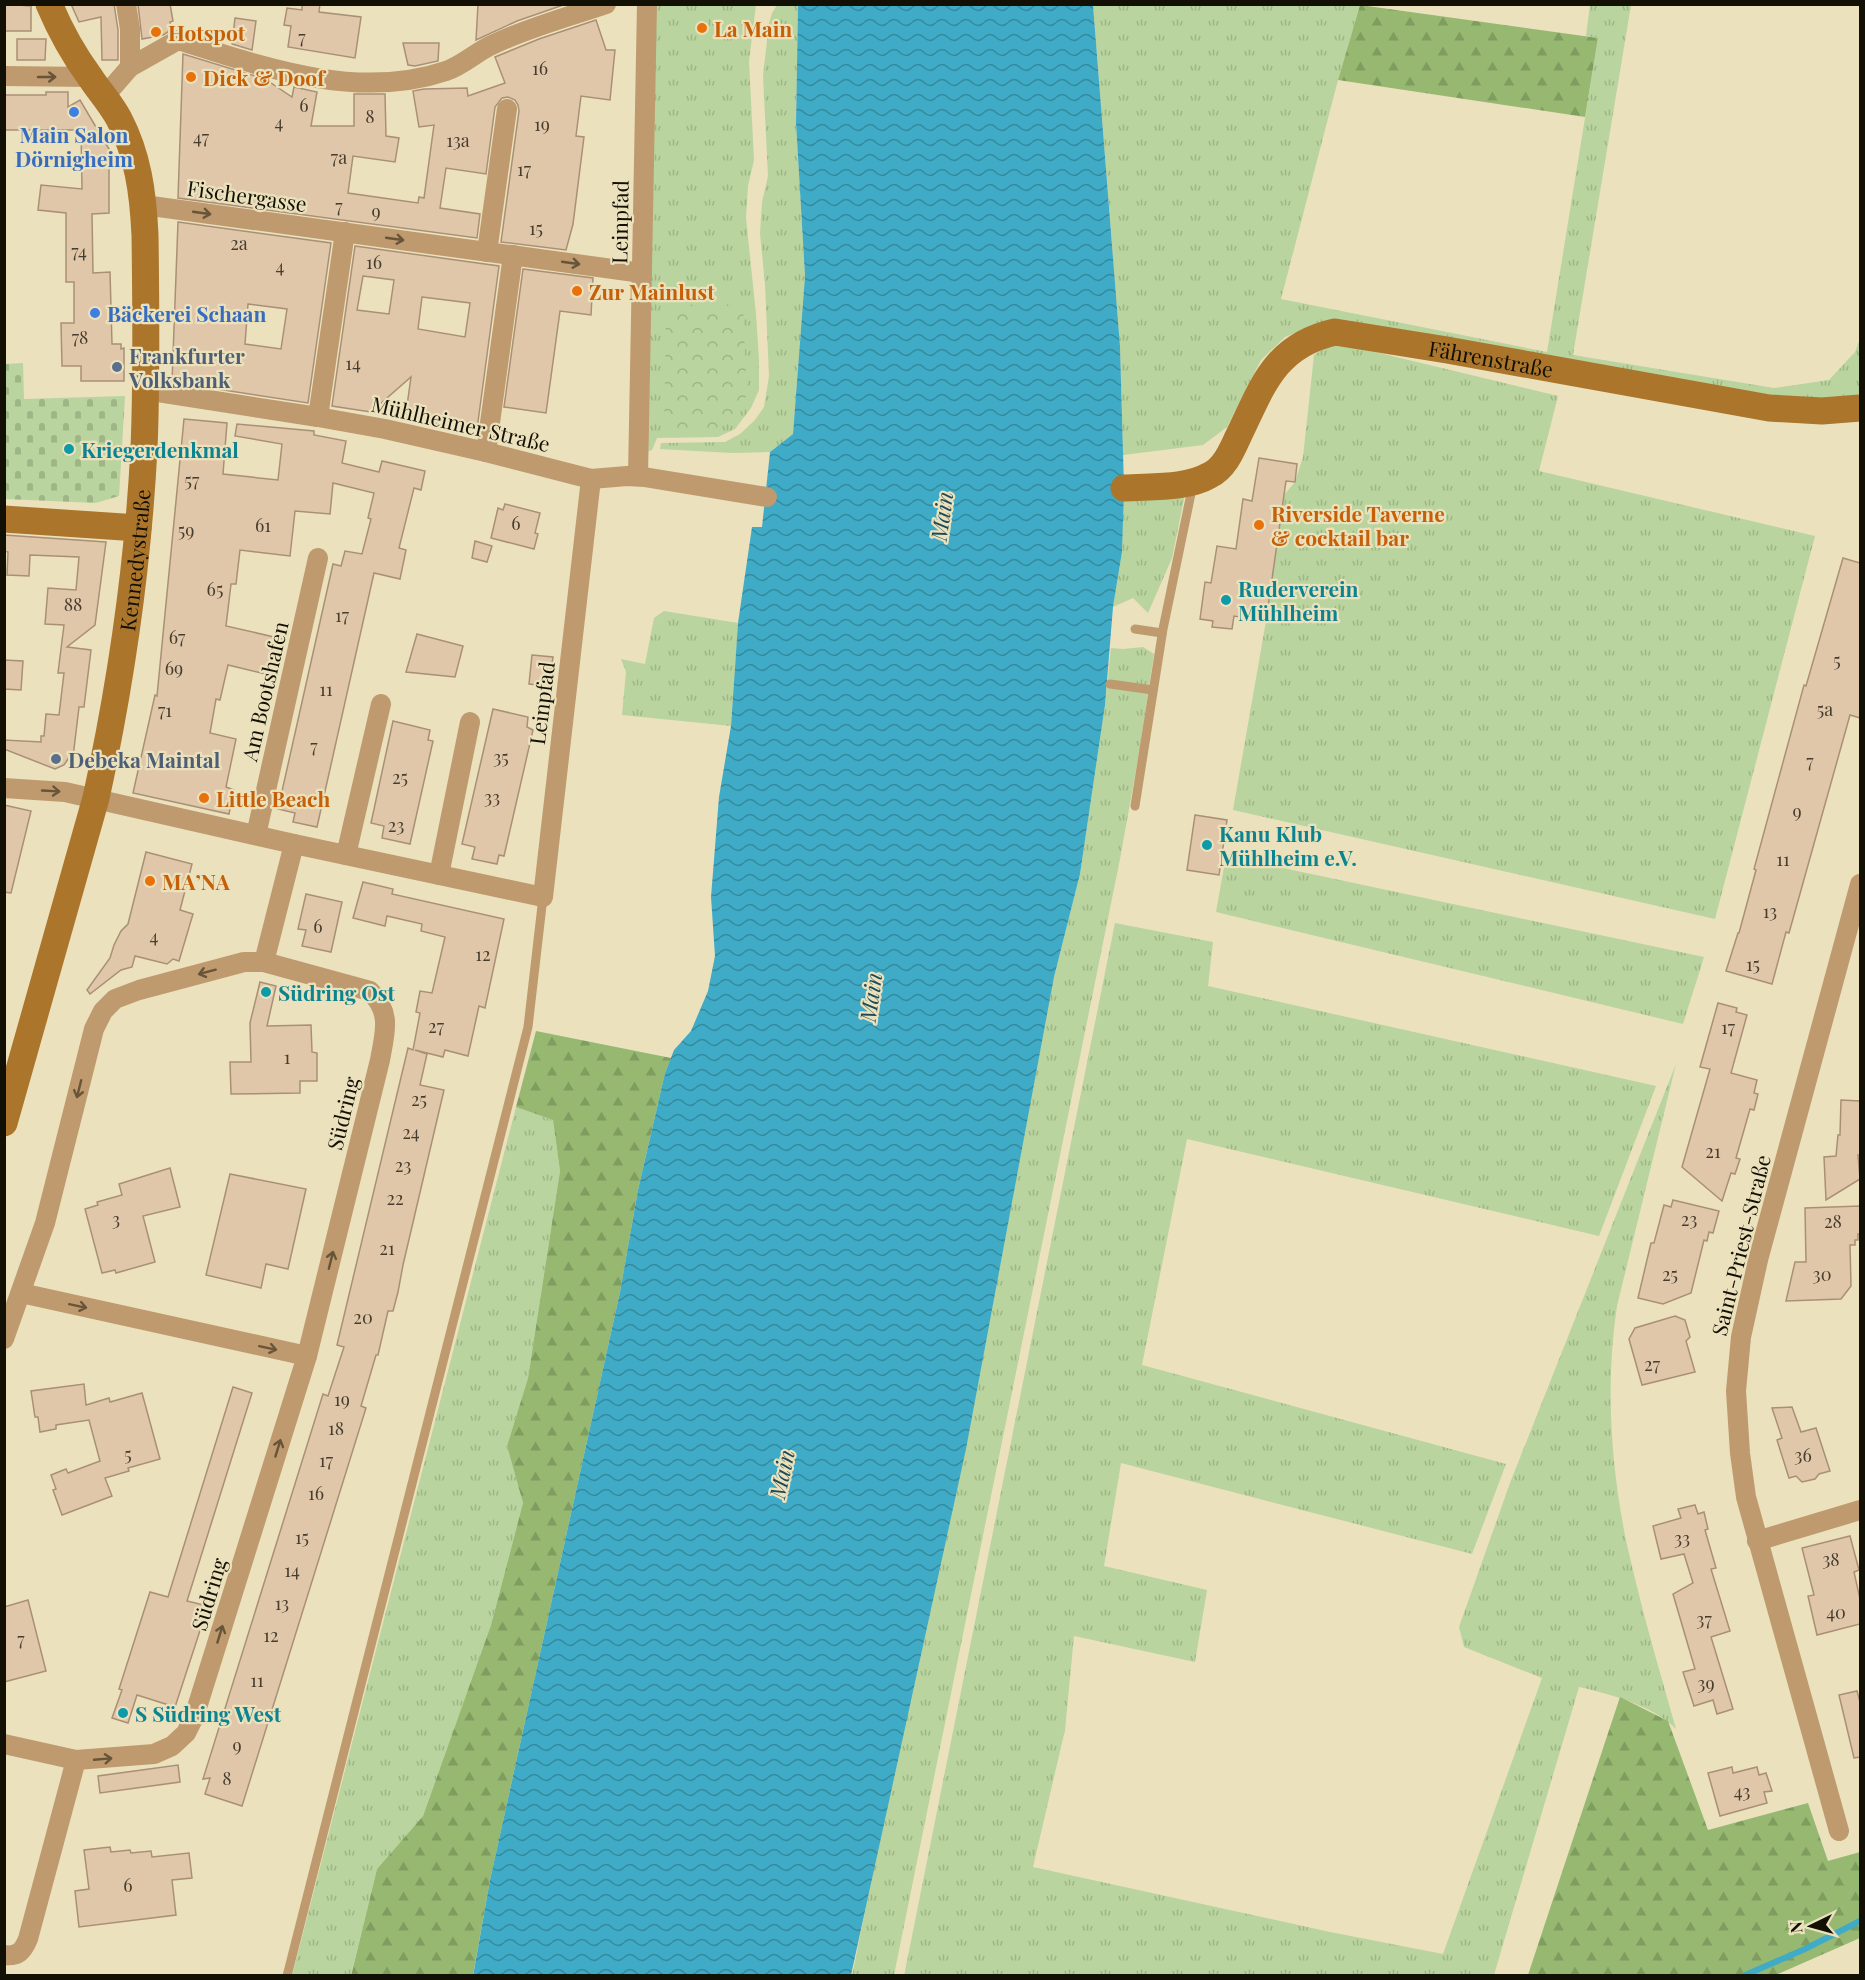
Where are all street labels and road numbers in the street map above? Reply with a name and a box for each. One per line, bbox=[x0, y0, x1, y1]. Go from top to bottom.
street label: Fischergasse bbox=[185, 173, 309, 217]
street label: Leinpfad bbox=[604, 180, 634, 264]
street label: Fährenstraße bbox=[1427, 333, 1556, 383]
street label: Mühlheimer Straße bbox=[369, 389, 553, 457]
street label: Kennedystraße bbox=[112, 488, 155, 633]
street label: Am Bootshafen bbox=[234, 618, 294, 765]
street label: Leinpfad bbox=[522, 660, 560, 746]
street label: Südring bbox=[319, 1073, 365, 1153]
street label: Saint-Priest-Straße bbox=[1704, 1152, 1776, 1338]
street label: Südring bbox=[184, 1554, 232, 1634]

